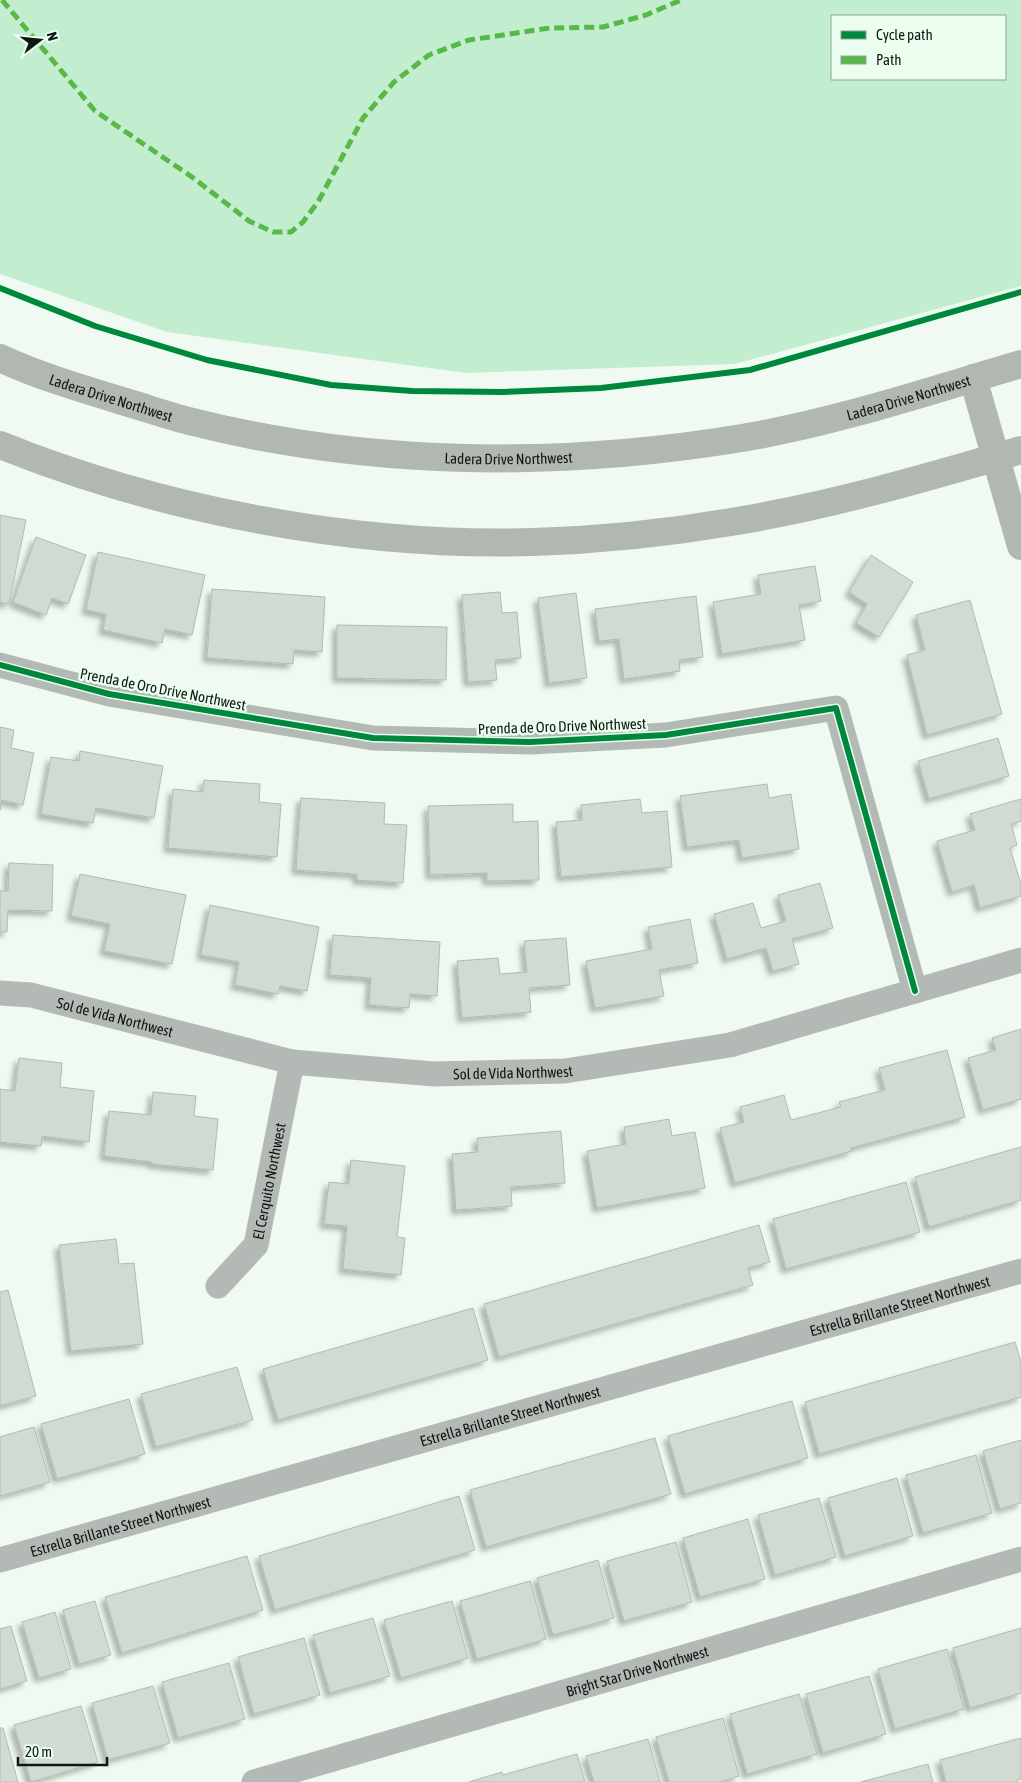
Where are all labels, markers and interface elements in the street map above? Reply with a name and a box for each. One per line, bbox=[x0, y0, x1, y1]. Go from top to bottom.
north arrow bbox=[15, 15, 65, 65]
legend bbox=[831, 15, 1006, 80]
text: Cycle path bbox=[876, 26, 933, 43]
text: N bbox=[44, 30, 61, 43]
text: Path bbox=[876, 51, 902, 68]
street label: Ladera Drive Northwest bbox=[47, 370, 175, 425]
street label: Ladera Drive Northwest bbox=[845, 371, 972, 423]
street label: Ladera Drive Northwest bbox=[444, 448, 573, 467]
street label: Prenda de Oro Drive Northwest bbox=[79, 665, 247, 713]
street label: Prenda de Oro Drive Northwest bbox=[478, 715, 646, 737]
street label: Sol de Vida Northwest bbox=[55, 994, 175, 1040]
street label: Sol de Vida Northwest bbox=[453, 1061, 574, 1082]
street label: El Cerquito Northwest bbox=[249, 1121, 288, 1241]
street label: Estrella Brillante Street Northwest bbox=[808, 1272, 992, 1339]
street label: Estrella Brillante Street Northwest bbox=[418, 1382, 602, 1449]
street label: Estrella Brillante Street Northwest bbox=[28, 1492, 212, 1560]
street label: Bright Star Drive Northwest bbox=[564, 1642, 710, 1699]
scale bar bbox=[18, 1734, 106, 1766]
text: 20 m bbox=[25, 1743, 52, 1760]

